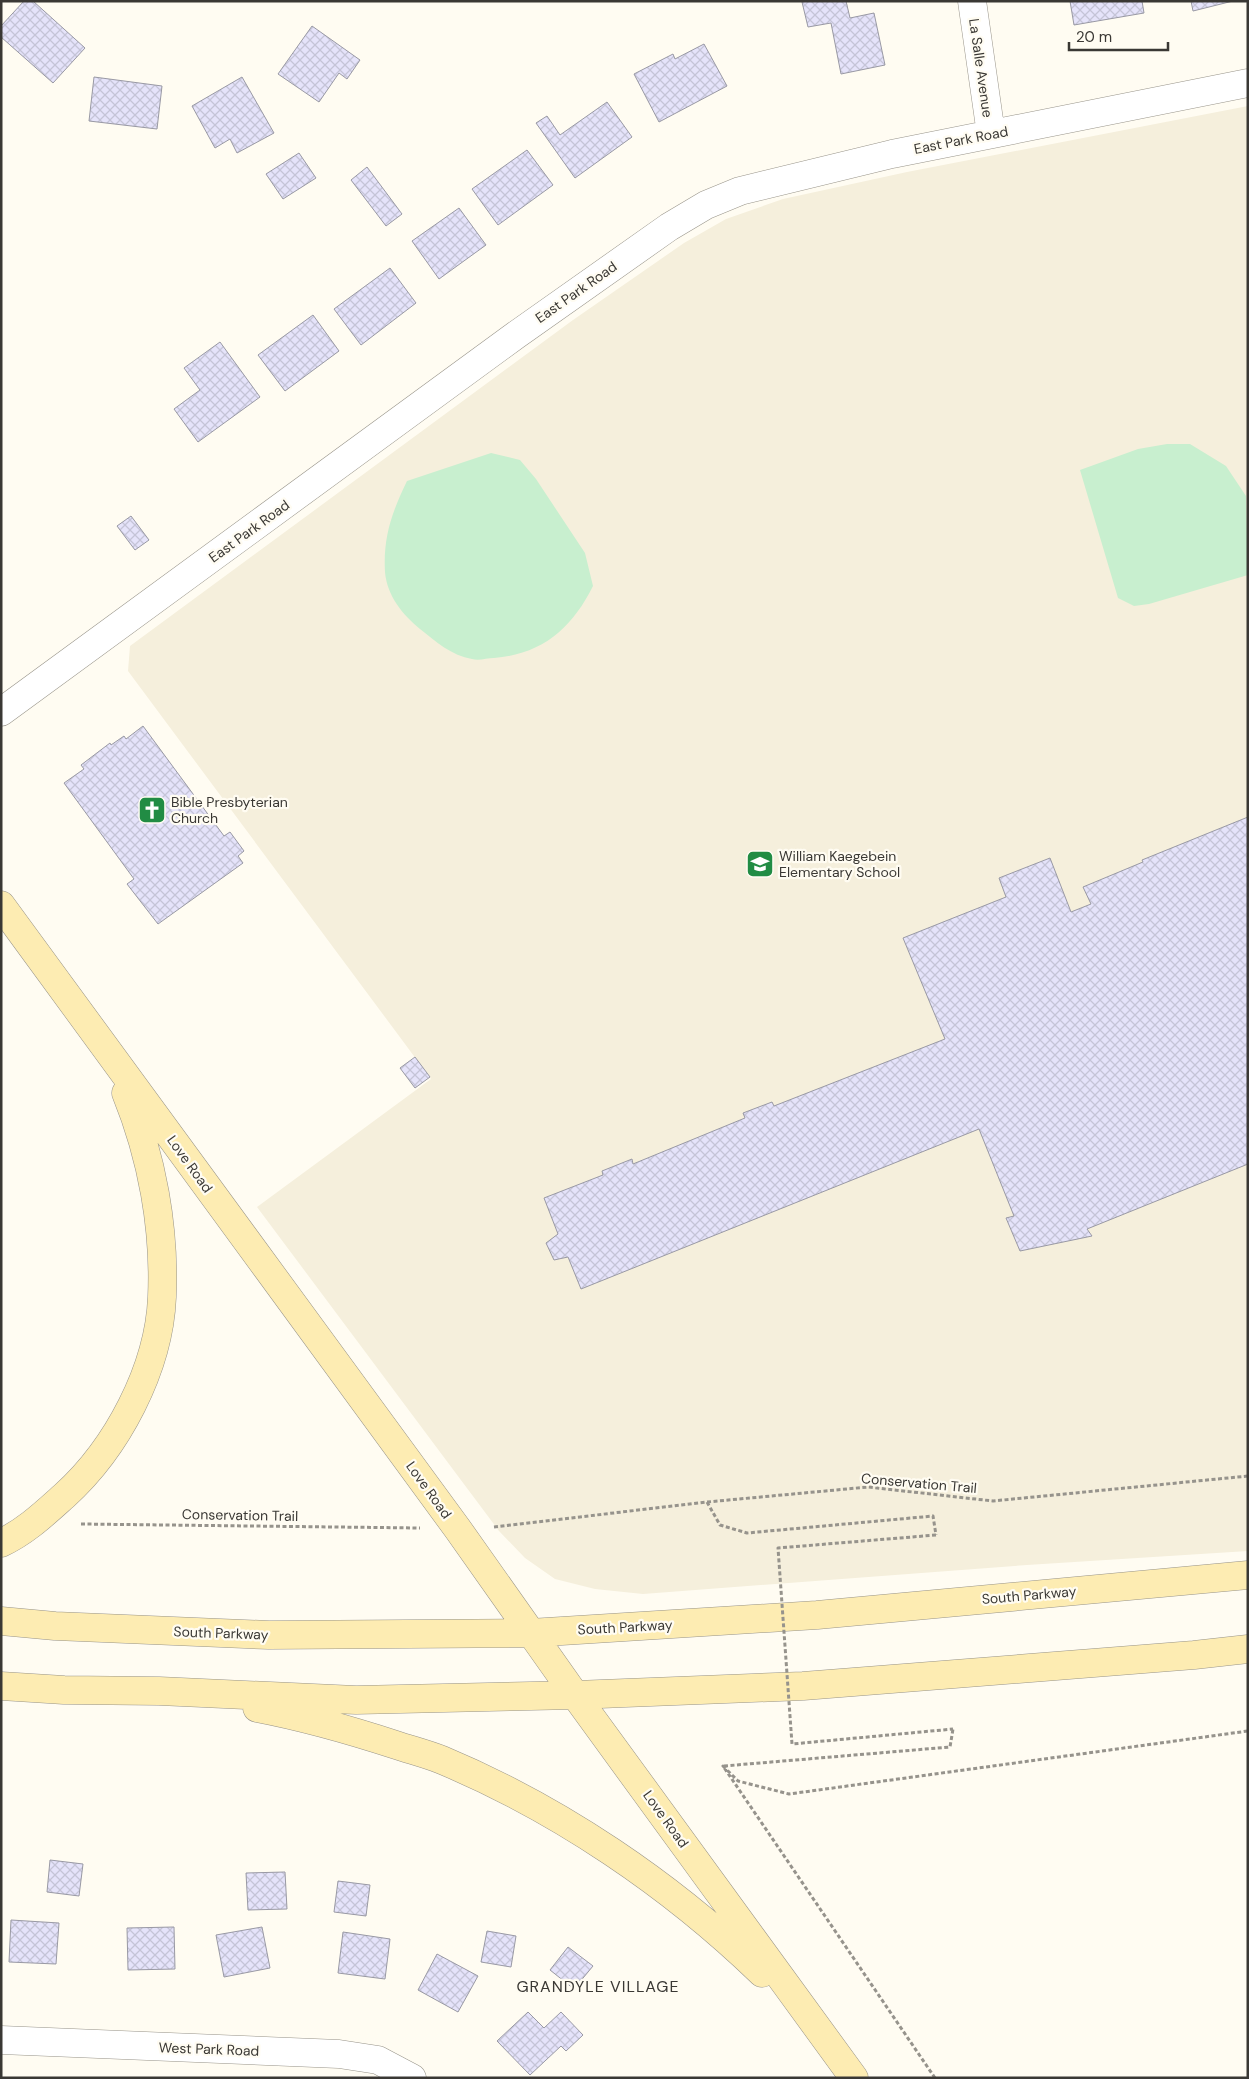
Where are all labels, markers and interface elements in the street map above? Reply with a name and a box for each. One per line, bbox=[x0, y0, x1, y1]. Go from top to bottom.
street label: La Salle Avenue bbox=[965, 17, 997, 119]
scale bar bbox=[1069, 20, 1168, 52]
text: 20 m bbox=[1076, 27, 1112, 47]
street label: East Park Road bbox=[912, 122, 1010, 158]
street label: East Park Road bbox=[532, 257, 620, 327]
street label: East Park Road bbox=[205, 496, 293, 566]
place label: Bible Presbyterian Church bbox=[171, 793, 288, 827]
church icon: Bible Presbyterian Church bbox=[137, 795, 167, 825]
place label: William Kaegebein Elementary School bbox=[779, 847, 900, 881]
school or university icon: William Kaegebein Elementary School bbox=[745, 849, 775, 879]
street label: Love Road bbox=[163, 1132, 217, 1196]
street label: Love Road bbox=[402, 1458, 456, 1522]
street label: Conservation Trail bbox=[860, 1469, 978, 1497]
street label: Conservation Trail bbox=[182, 1505, 298, 1525]
street label: South Parkway bbox=[981, 1582, 1077, 1608]
street label: South Parkway bbox=[577, 1616, 673, 1638]
street label: South Parkway bbox=[173, 1622, 269, 1644]
street label: Love Road bbox=[639, 1787, 693, 1851]
district label: GRANDYLE VILLAGE bbox=[516, 1976, 680, 1997]
street label: West Park Road bbox=[158, 2038, 260, 2060]

